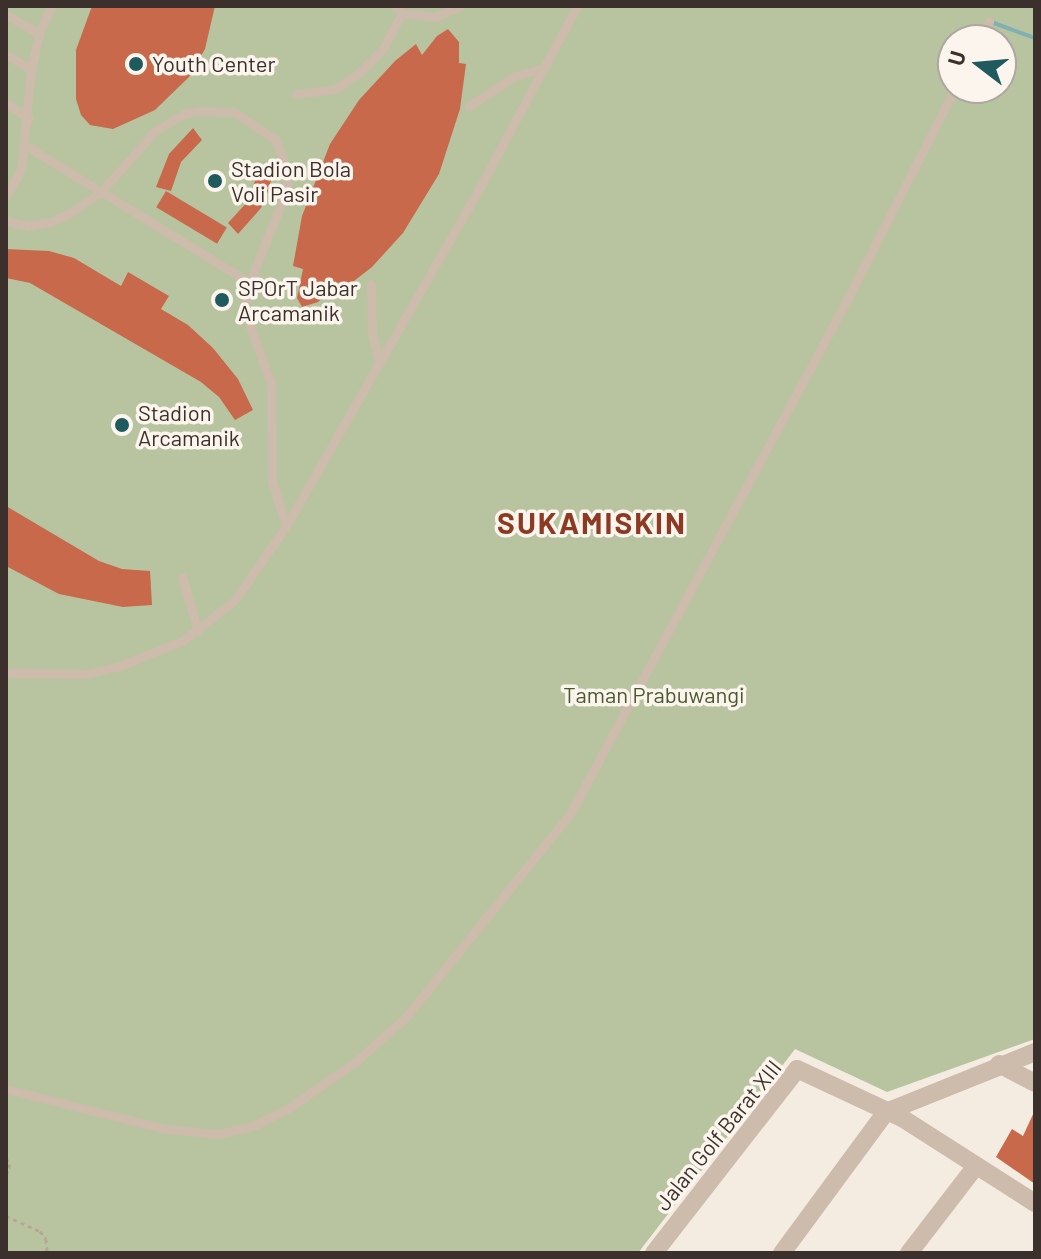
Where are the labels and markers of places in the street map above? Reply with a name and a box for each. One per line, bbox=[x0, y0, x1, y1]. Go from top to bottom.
place label: Youth Center bbox=[152, 51, 275, 77]
marker: Youth Center bbox=[127, 55, 145, 73]
place label: Stadion Bola Voli Pasir bbox=[231, 155, 351, 206]
marker: Stadion Bola Voli Pasir bbox=[206, 172, 224, 190]
place label: SPOrT Jabar Arcamanik bbox=[238, 274, 358, 326]
marker: SPOrT Jabar Arcamanik bbox=[213, 291, 231, 309]
place label: Stadion Arcamanik bbox=[138, 399, 240, 450]
marker: Stadion Arcamanik bbox=[113, 416, 131, 434]

